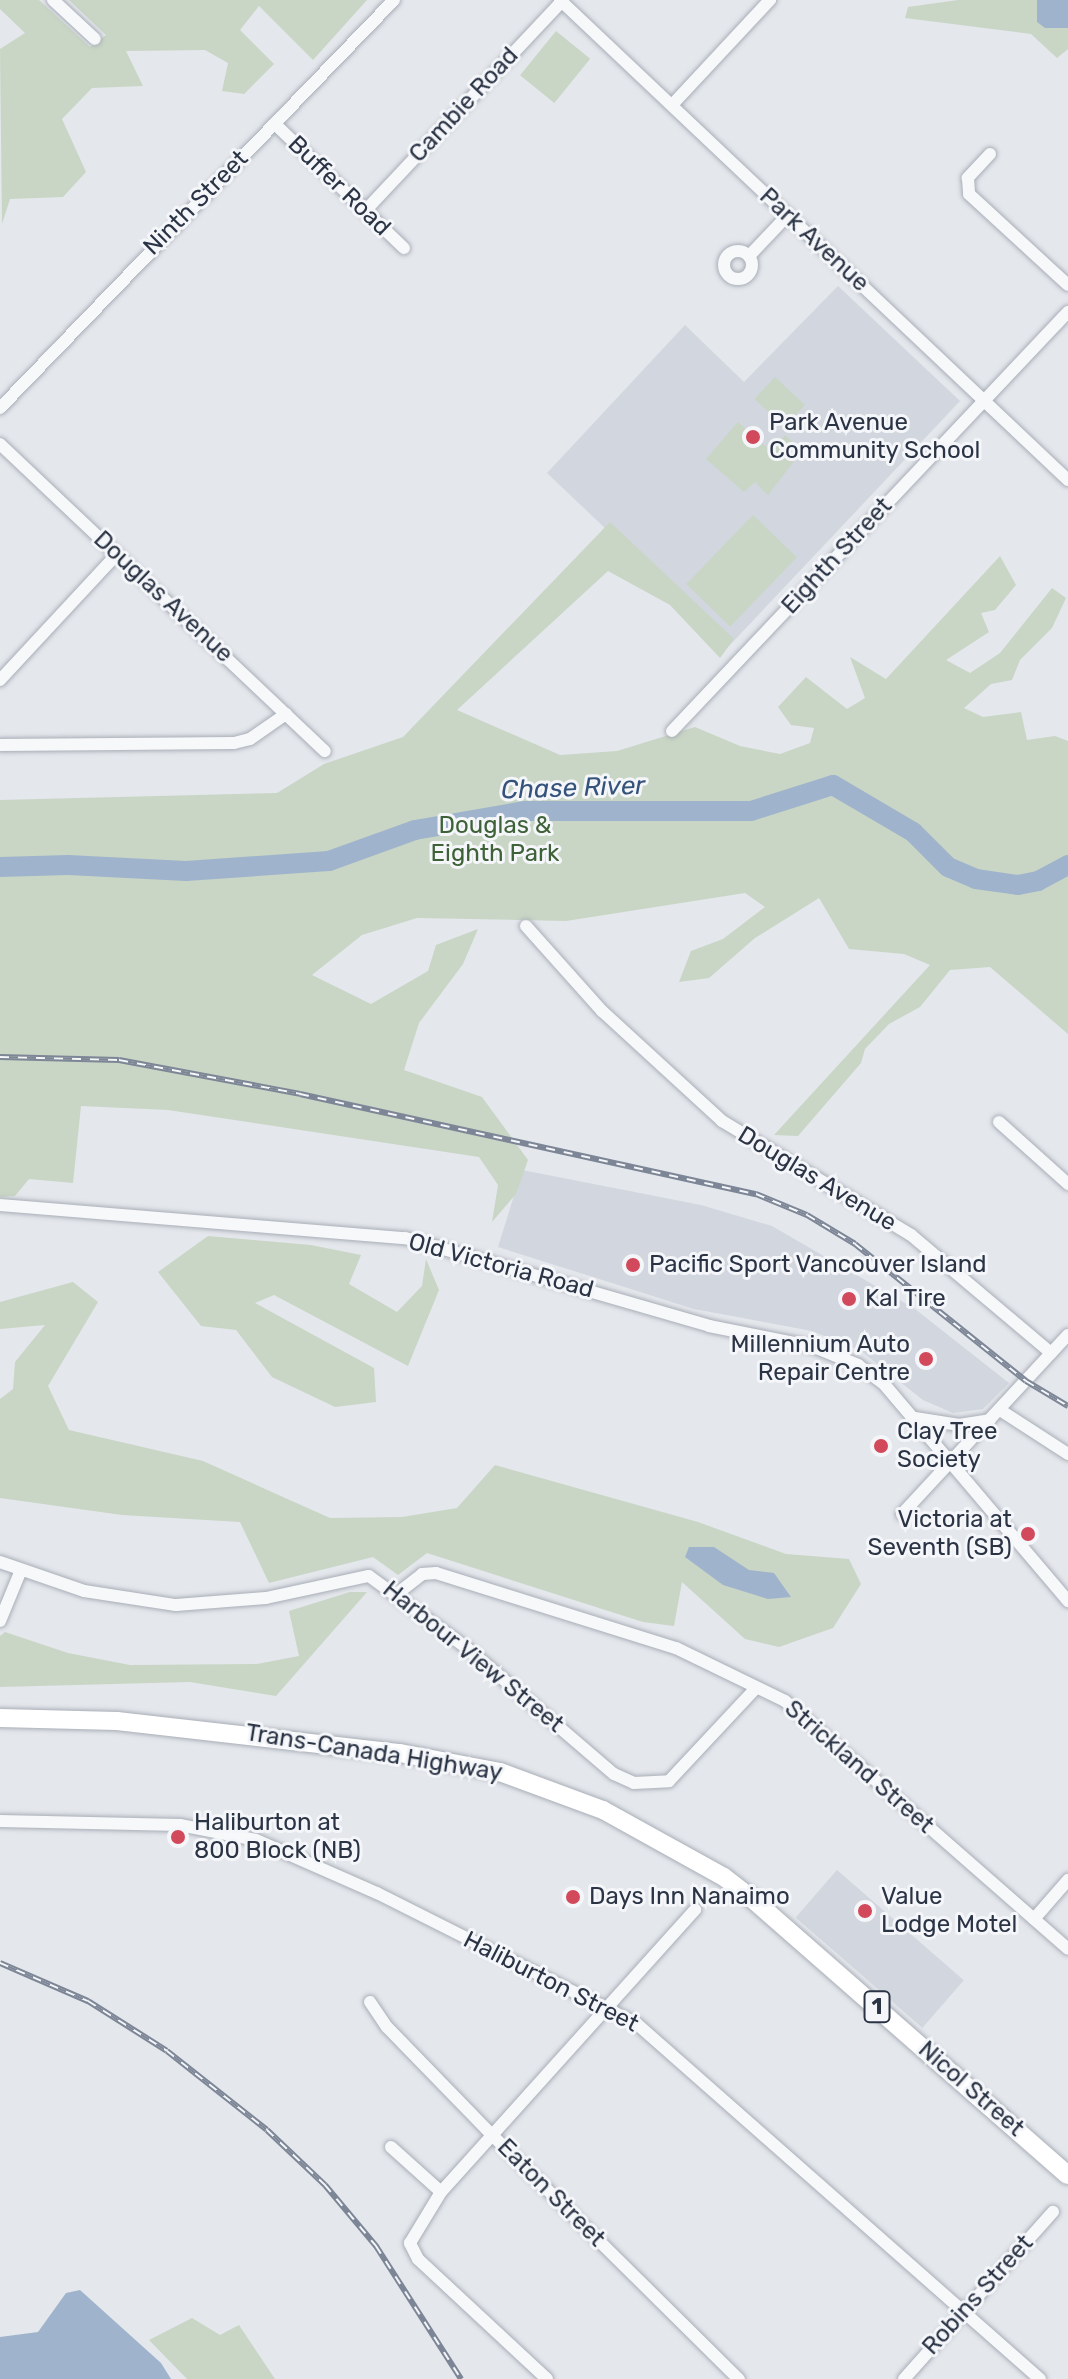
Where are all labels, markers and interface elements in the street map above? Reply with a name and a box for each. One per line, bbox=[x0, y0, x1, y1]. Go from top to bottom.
street label: Cambie Road bbox=[403, 41, 525, 169]
street label: Buffer Road bbox=[281, 130, 397, 242]
street label: Ninth Street bbox=[138, 145, 254, 261]
street label: Park Avenue bbox=[753, 182, 875, 298]
place label: Park Avenue Community School bbox=[769, 409, 981, 465]
marker: Park Avenue Community School bbox=[744, 428, 762, 446]
street label: Eighth Street bbox=[776, 492, 898, 620]
street label: Douglas Avenue bbox=[87, 525, 239, 669]
water label: Chase River bbox=[500, 770, 646, 806]
park label: Douglas & Eighth Park bbox=[431, 812, 559, 868]
street label: Douglas Avenue bbox=[732, 1120, 902, 1238]
street label: Old Victoria Road bbox=[405, 1227, 597, 1305]
place label: Pacific Sport Vancouver Island bbox=[649, 1251, 988, 1279]
marker: Pacific Sport Vancouver Island bbox=[624, 1256, 642, 1274]
place label: Kal Tire bbox=[865, 1285, 946, 1313]
marker: Kal Tire bbox=[840, 1290, 858, 1308]
place label: Millennium Auto Repair Centre bbox=[730, 1331, 910, 1387]
marker: Millennium Auto Repair Centre bbox=[917, 1350, 935, 1368]
place label: Clay Tree Society bbox=[897, 1418, 999, 1474]
marker: Clay Tree Society bbox=[872, 1437, 890, 1455]
place label: Victoria at Seventh (SB) bbox=[868, 1506, 1012, 1562]
marker: Victoria at Seventh (SB) bbox=[1019, 1525, 1037, 1543]
street label: Harbour View Street bbox=[376, 1575, 570, 1739]
street label: Strickland Street bbox=[779, 1694, 939, 1840]
street label: Trans-Canada Highway bbox=[244, 1718, 504, 1788]
place label: Haliburton at 800 Block (NB) bbox=[194, 1809, 361, 1865]
marker: Haliburton at 800 Block (NB) bbox=[169, 1828, 187, 1846]
place label: Days Inn Nanaimo bbox=[589, 1883, 790, 1911]
place label: Value Lodge Motel bbox=[881, 1883, 1017, 1939]
marker: Days Inn Nanaimo bbox=[564, 1888, 582, 1906]
marker: Value Lodge Motel bbox=[856, 1902, 874, 1920]
street label: Haliburton Street bbox=[459, 1925, 643, 2039]
road number: 1 bbox=[863, 1989, 891, 2025]
street label: Nicol Street bbox=[912, 2035, 1030, 2143]
street label: Eaton Street bbox=[491, 2133, 611, 2253]
street label: Robins Street bbox=[917, 2229, 1039, 2361]

